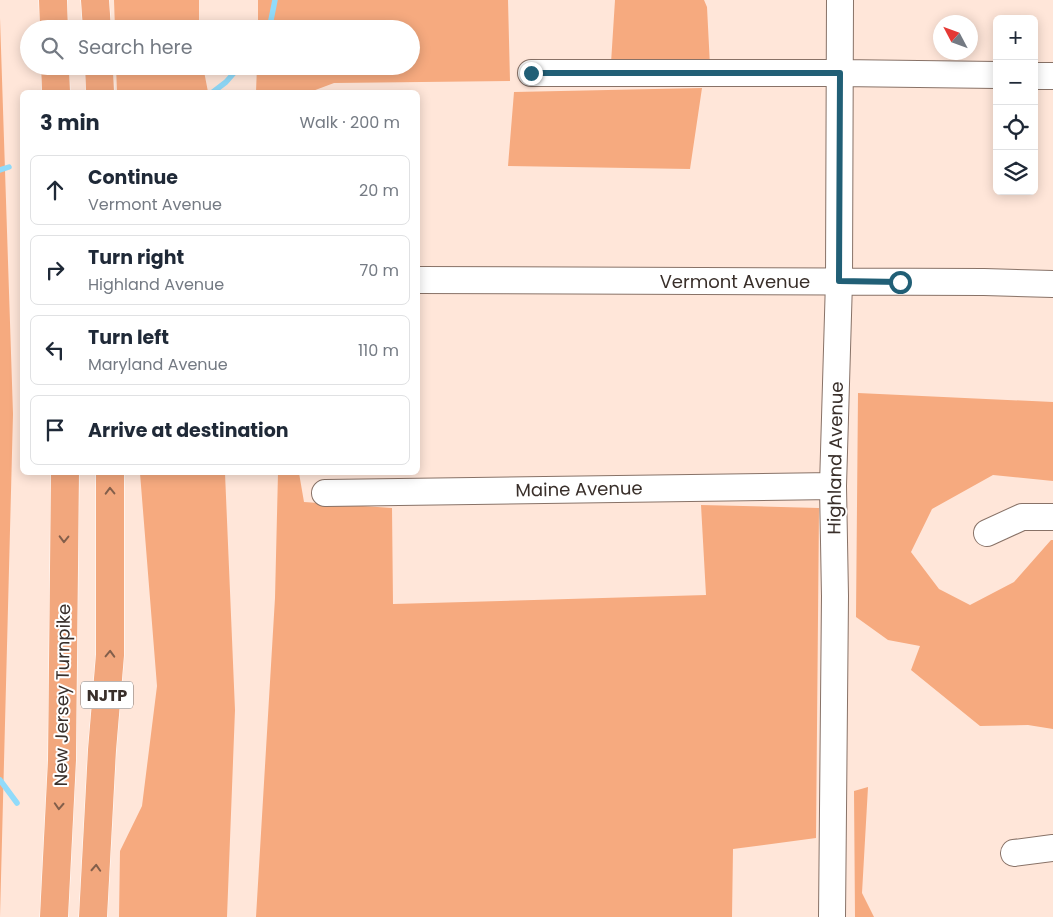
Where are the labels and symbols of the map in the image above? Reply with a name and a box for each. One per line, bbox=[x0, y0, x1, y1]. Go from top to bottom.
north arrow bbox=[933, 15, 978, 60]
route end bbox=[520, 62, 543, 85]
street label: Vermont Avenue bbox=[660, 269, 810, 294]
route start bbox=[889, 271, 912, 294]
street label: Highland Avenue bbox=[821, 381, 849, 535]
street label: Maine Avenue bbox=[515, 475, 643, 503]
one-way arrow bbox=[105, 487, 115, 495]
one-way arrow bbox=[59, 535, 70, 543]
street label: New Jersey Turnpike bbox=[48, 603, 76, 787]
one-way arrow bbox=[104, 650, 115, 658]
road number: NJTP bbox=[81, 682, 133, 708]
one-way arrow bbox=[54, 802, 65, 810]
one-way arrow bbox=[91, 864, 102, 872]

